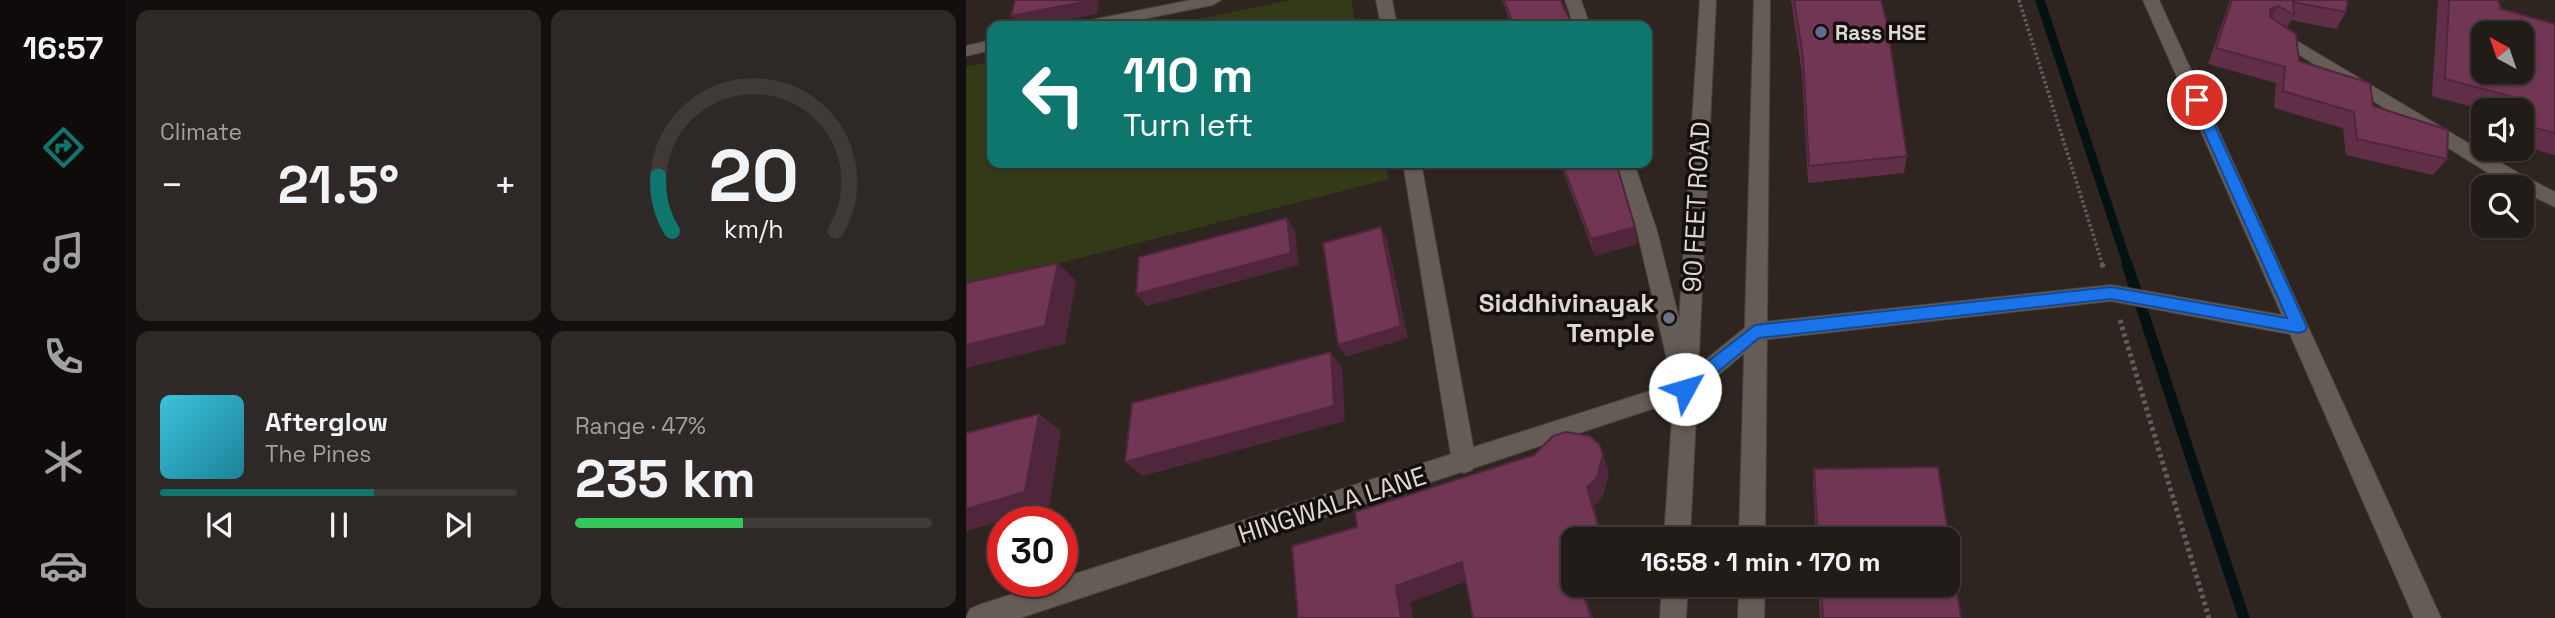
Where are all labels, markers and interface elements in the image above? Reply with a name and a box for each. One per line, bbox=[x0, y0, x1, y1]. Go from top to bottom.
place label: Rass HSE bbox=[1835, 19, 1926, 46]
north arrow bbox=[2471, 21, 2534, 84]
map controls bbox=[2471, 21, 2534, 238]
marker: Rass HSE bbox=[1813, 24, 1829, 40]
text: 16:57 bbox=[23, 28, 103, 68]
text: 110 m bbox=[1123, 44, 1253, 106]
icon: left bbox=[1008, 49, 1099, 140]
pin bbox=[2167, 70, 2227, 130]
icon: arrive bbox=[2178, 81, 2216, 119]
button: sound bbox=[2471, 98, 2534, 161]
text: Turn left bbox=[1123, 105, 1253, 145]
text: Climate bbox=[160, 117, 242, 147]
street label: 90 FEET ROAD bbox=[1675, 121, 1717, 293]
icon: directions bbox=[39, 123, 88, 172]
text: 20 bbox=[708, 130, 799, 223]
text: 21.5° bbox=[278, 152, 399, 218]
text: − bbox=[160, 161, 184, 209]
text: + bbox=[493, 161, 517, 209]
button: search bbox=[2471, 175, 2534, 238]
text: km/h bbox=[724, 213, 783, 245]
icon: music bbox=[39, 228, 88, 277]
place label: Siddhivinayak Temple bbox=[1479, 286, 1655, 350]
marker: Siddhivinayak Temple bbox=[1661, 310, 1677, 326]
icon: phone bbox=[39, 332, 88, 381]
position arrow bbox=[1648, 352, 1722, 426]
text: Afterglow bbox=[265, 405, 388, 439]
text: Range · 47% bbox=[575, 411, 706, 441]
icon: climate bbox=[39, 437, 88, 486]
text: The Pines bbox=[265, 439, 371, 469]
text: 235 km bbox=[575, 446, 756, 512]
street label: HINGWALA LANE bbox=[1234, 459, 1430, 551]
icon: previous bbox=[201, 506, 239, 544]
icon: pause bbox=[320, 506, 358, 544]
icon: next bbox=[439, 506, 477, 544]
speed limit sign: 30 bbox=[987, 506, 1078, 597]
icon: car bbox=[39, 541, 88, 590]
text: 16:58 · 1 min · 170 m bbox=[1641, 545, 1880, 579]

